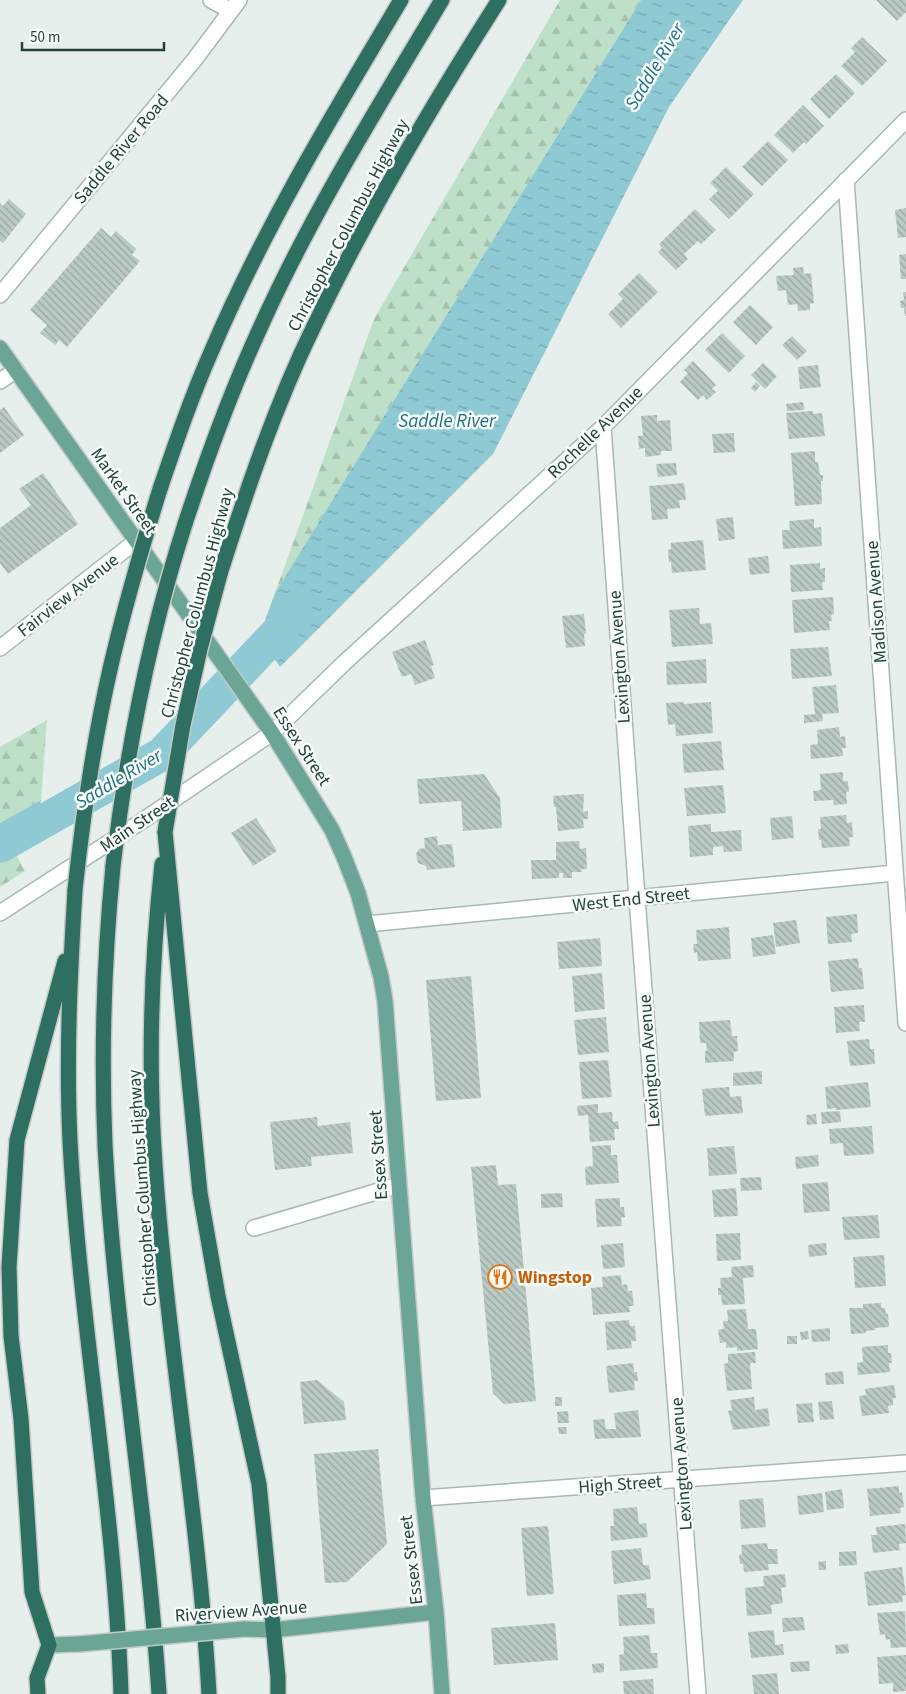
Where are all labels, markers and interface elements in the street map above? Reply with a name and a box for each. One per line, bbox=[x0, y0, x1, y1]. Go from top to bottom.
water label: Saddle River bbox=[619, 17, 693, 115]
scale bar bbox=[22, 20, 165, 52]
text: 50 m bbox=[30, 27, 60, 48]
street label: Saddle River Road bbox=[68, 89, 175, 210]
street label: Christopher Columbus Highway bbox=[282, 114, 416, 336]
street label: Rochelle Avenue bbox=[542, 380, 649, 484]
water label: Saddle River bbox=[399, 408, 497, 435]
street label: Market Street bbox=[85, 443, 163, 540]
street label: Christopher Columbus Highway bbox=[155, 485, 240, 721]
street label: Madison Avenue bbox=[860, 540, 893, 664]
street label: Fairview Avenue bbox=[12, 548, 124, 643]
street label: Lexington Avenue bbox=[602, 590, 637, 724]
street label: Essex Street bbox=[267, 702, 337, 791]
water label: Saddle River bbox=[70, 742, 169, 816]
street label: Main Street bbox=[95, 790, 180, 859]
street label: West End Street bbox=[571, 881, 691, 918]
street label: Lexington Avenue bbox=[632, 994, 667, 1128]
street label: Christopher Columbus Highway bbox=[122, 1068, 163, 1307]
street label: Essex Street bbox=[363, 1109, 394, 1201]
restaurant icon: Wingstop bbox=[487, 1264, 513, 1290]
place label: Wingstop bbox=[518, 1265, 592, 1290]
street label: Lexington Avenue bbox=[664, 1397, 699, 1531]
street label: High Street bbox=[577, 1469, 663, 1500]
street label: Essex Street bbox=[394, 1514, 429, 1606]
street label: Riverview Avenue bbox=[174, 1594, 308, 1629]

